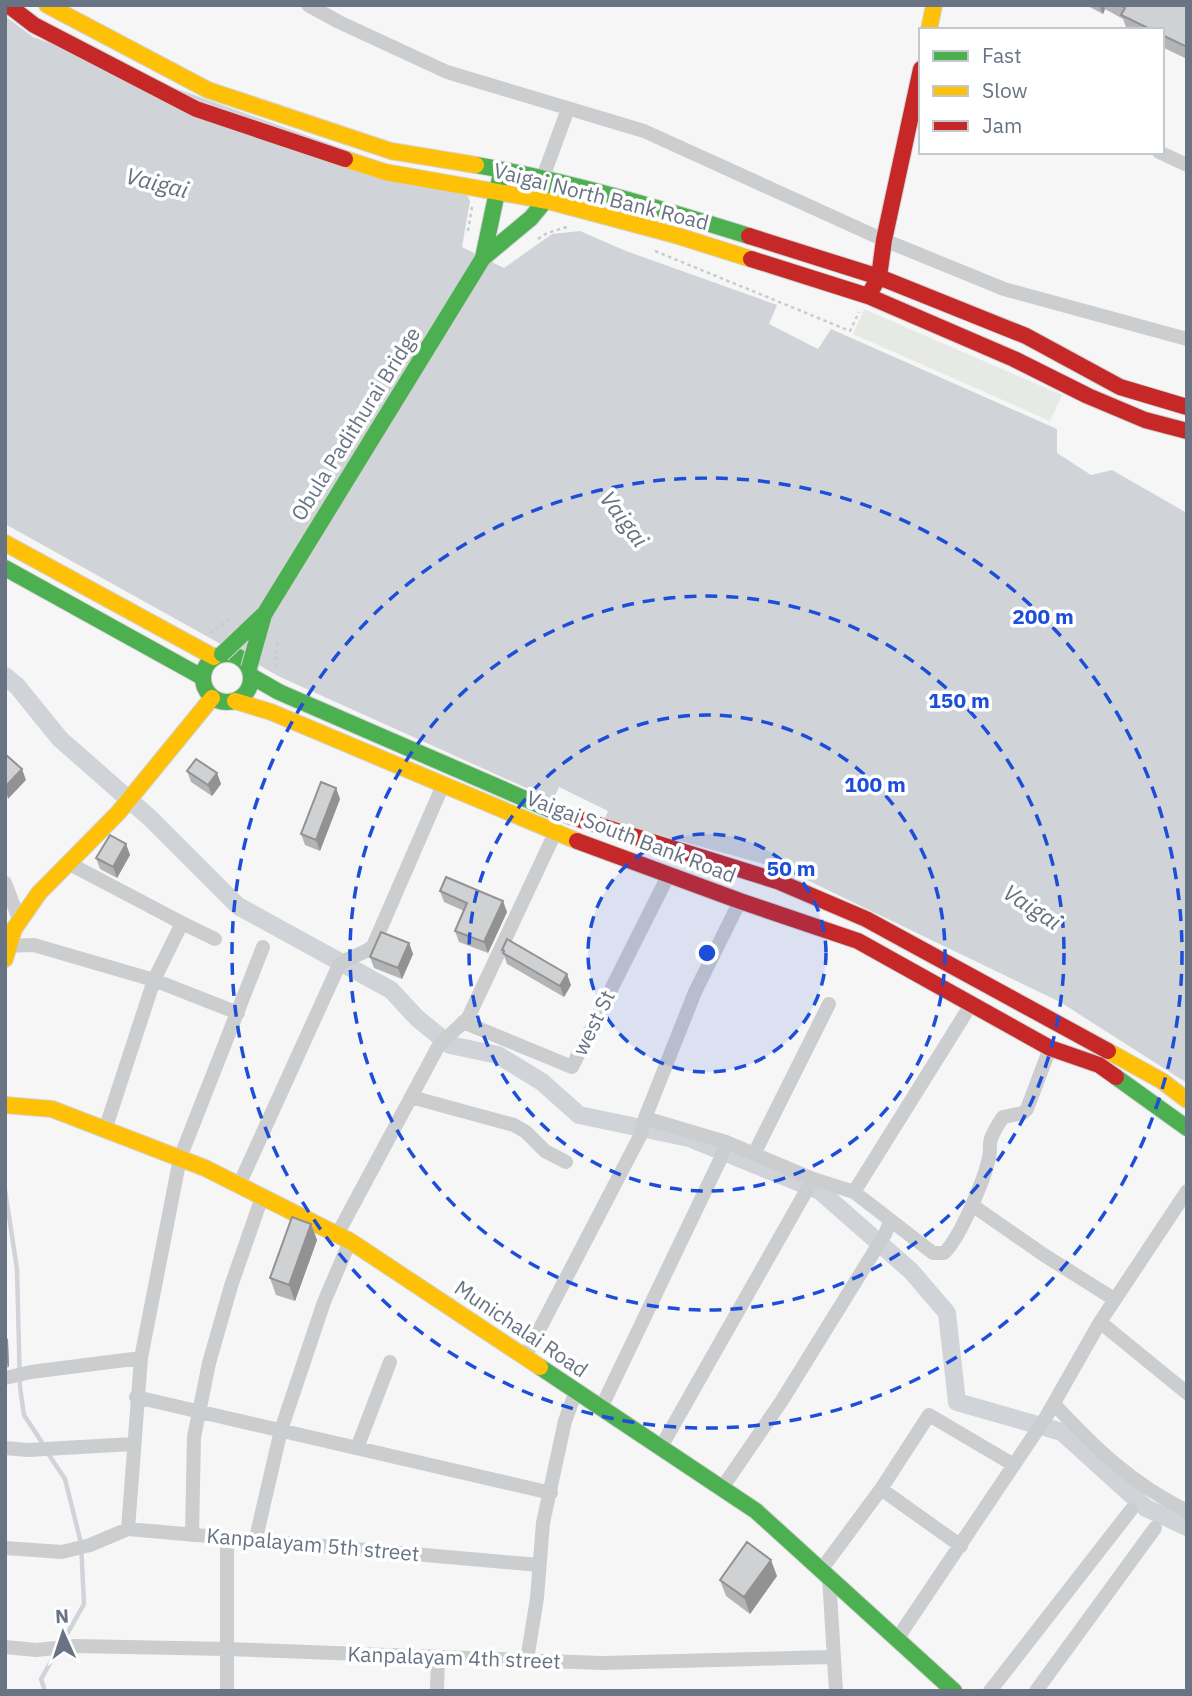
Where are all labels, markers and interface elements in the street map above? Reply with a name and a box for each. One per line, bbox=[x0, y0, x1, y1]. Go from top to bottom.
legend bbox=[919, 28, 1164, 154]
text: Fast bbox=[982, 41, 1022, 69]
text: Slow bbox=[982, 76, 1028, 104]
text: Jam bbox=[982, 111, 1022, 139]
street label: Vaigai North Bank Road bbox=[491, 156, 712, 236]
water label: Vaigai bbox=[123, 160, 193, 204]
street label: Obula Padithurai Bridge bbox=[284, 321, 426, 526]
water label: Vaigai bbox=[594, 484, 656, 554]
text: 200 m bbox=[1012, 602, 1074, 630]
text: 150 m bbox=[928, 686, 990, 714]
text: 100 m bbox=[844, 770, 906, 798]
street label: Vaigai South Bank Road bbox=[523, 783, 740, 889]
text: 50 m bbox=[767, 854, 815, 882]
water label: Vaigai bbox=[998, 876, 1068, 937]
centre of rings bbox=[695, 941, 719, 965]
street label: west St bbox=[565, 985, 621, 1060]
street label: Munichalai Road bbox=[449, 1273, 594, 1383]
street label: Kanpalayam 5th street bbox=[206, 1521, 421, 1567]
north arrow bbox=[28, 1598, 98, 1668]
text: N bbox=[55, 1604, 70, 1628]
street label: Kanpalayam 4th street bbox=[347, 1639, 561, 1675]

